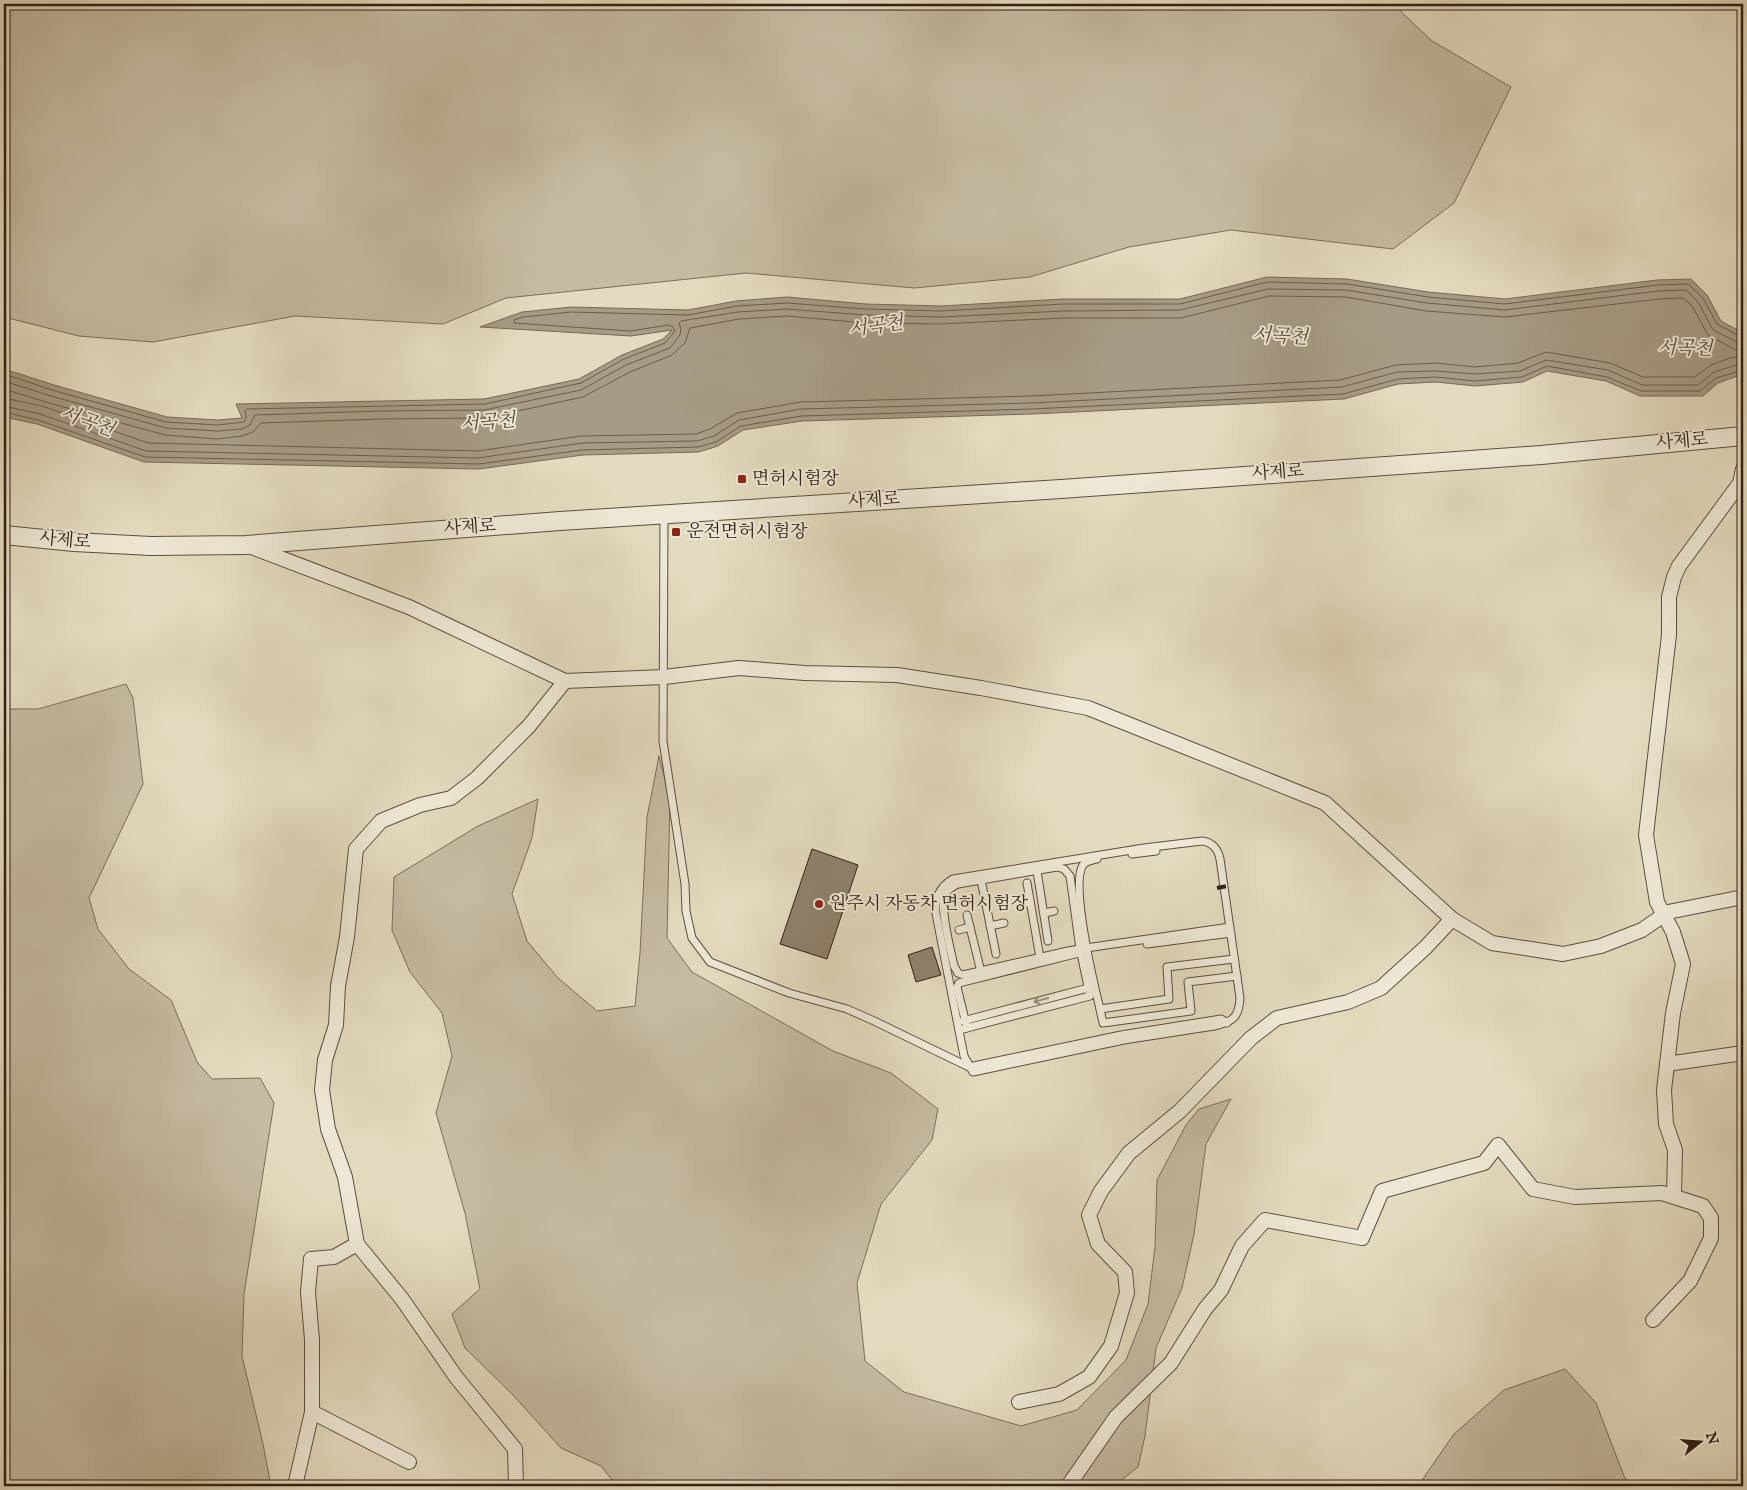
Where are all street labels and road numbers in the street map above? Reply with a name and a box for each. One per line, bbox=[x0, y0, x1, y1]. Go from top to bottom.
street label: 사제로 bbox=[1655, 428, 1709, 456]
street label: 사제로 bbox=[1251, 460, 1305, 486]
street label: 사제로 bbox=[847, 488, 901, 514]
street label: 사제로 bbox=[443, 515, 497, 541]
street label: 사제로 bbox=[38, 527, 92, 555]

